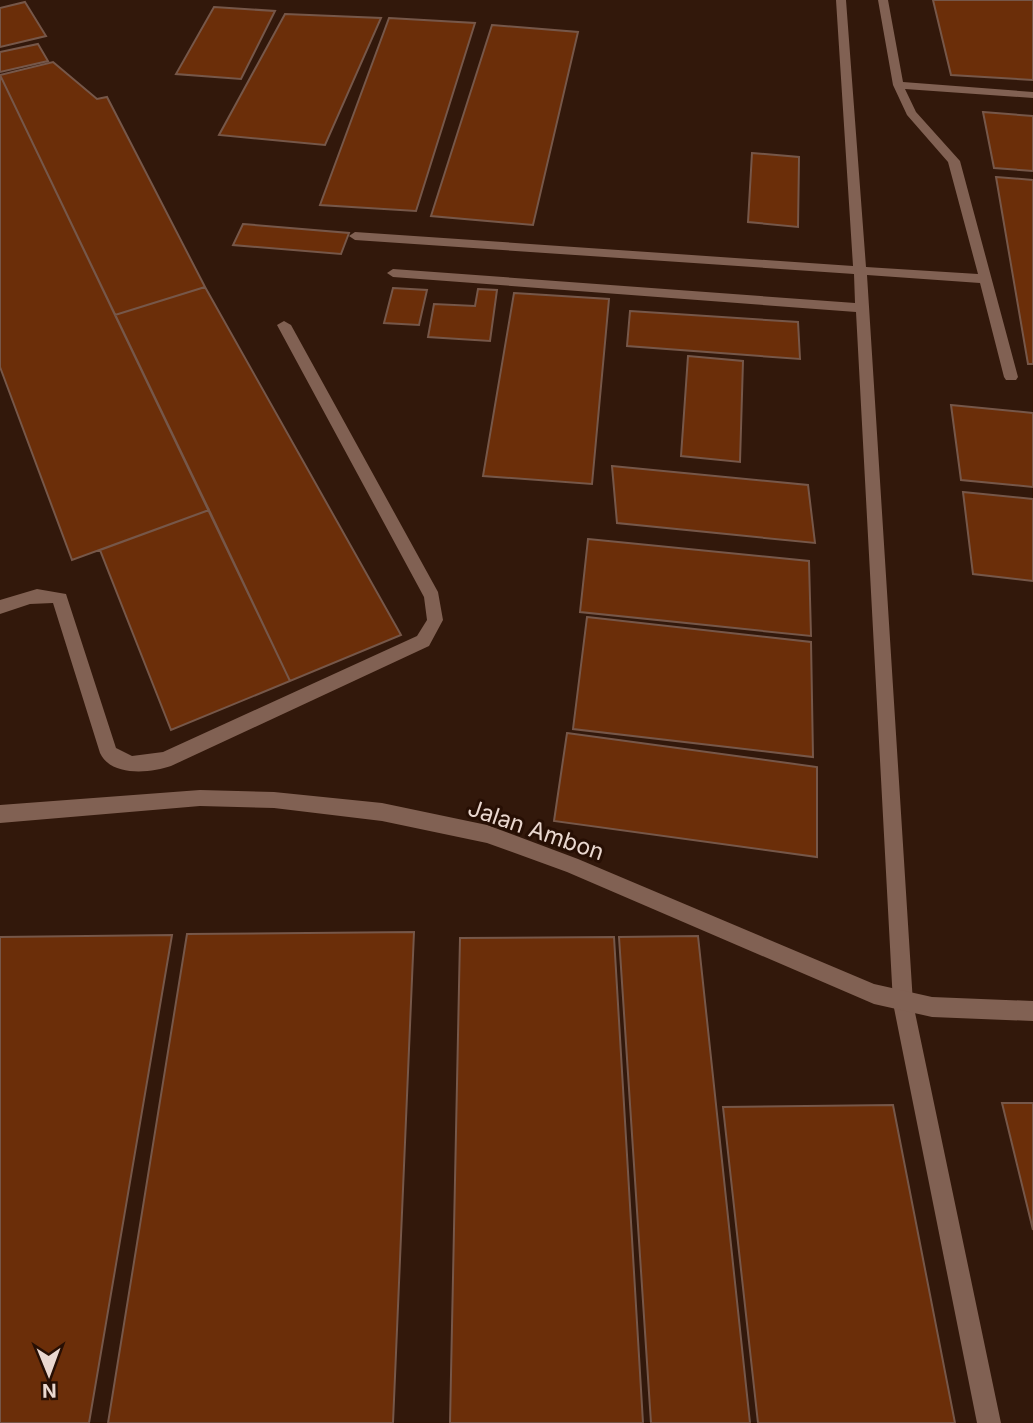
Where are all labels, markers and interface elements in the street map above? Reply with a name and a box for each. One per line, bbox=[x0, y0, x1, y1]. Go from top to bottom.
street label: Jalan Ambon bbox=[464, 794, 608, 866]
north arrow bbox=[14, 1339, 84, 1409]
text: N bbox=[42, 1379, 57, 1402]

